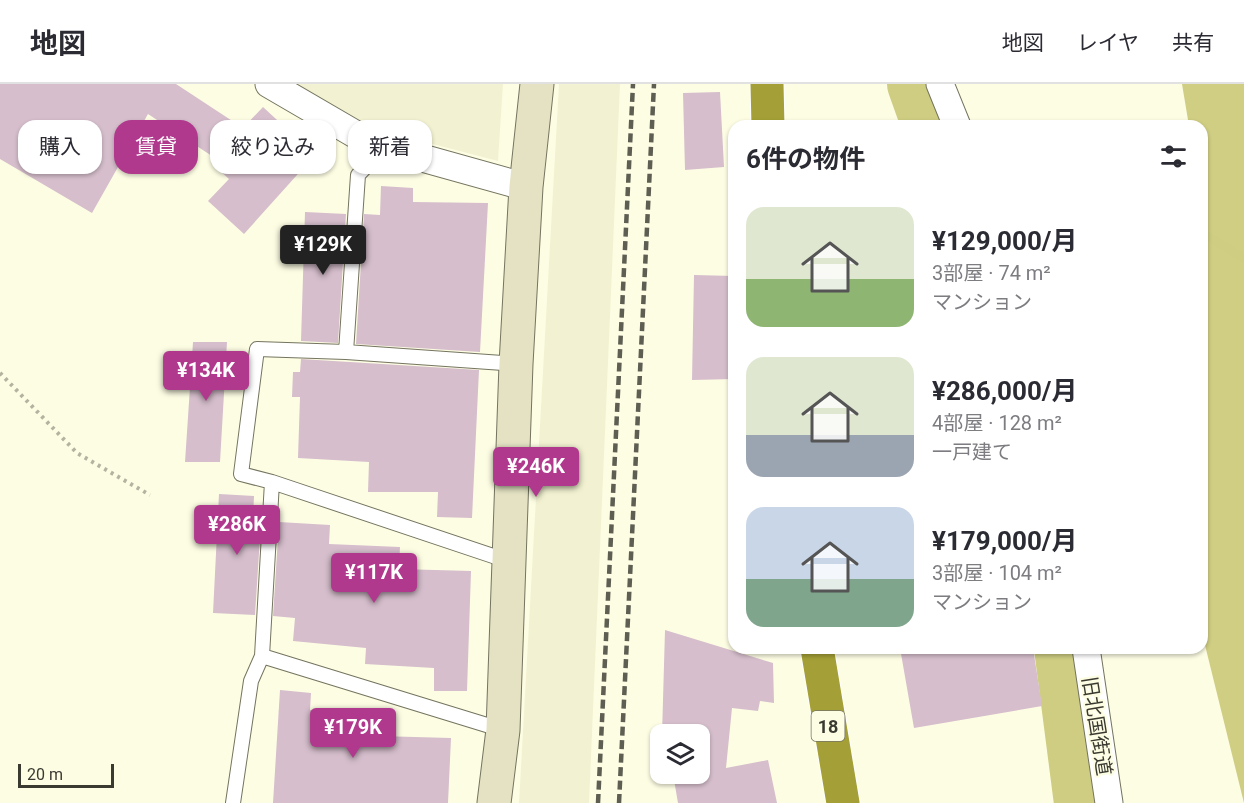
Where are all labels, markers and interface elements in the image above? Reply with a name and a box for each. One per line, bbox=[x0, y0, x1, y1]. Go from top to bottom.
text: 地図 bbox=[30, 27, 86, 60]
text: 地図 bbox=[1002, 31, 1044, 55]
text: レイヤ bbox=[1077, 31, 1139, 55]
text: 共有 bbox=[1172, 31, 1214, 55]
chip: 購入 bbox=[18, 120, 102, 174]
chip: 賃貸 bbox=[114, 120, 198, 174]
chip: 絞り込み bbox=[210, 120, 336, 174]
chip: 新着 bbox=[348, 120, 432, 174]
icon: filters bbox=[1157, 140, 1190, 173]
text: 6件の物件 bbox=[746, 144, 865, 174]
pin: ¥129K bbox=[281, 225, 365, 276]
text: ¥129,000/月 bbox=[932, 226, 1078, 256]
icon: home bbox=[794, 231, 866, 303]
text: ¥129K bbox=[294, 232, 352, 256]
text: 3部屋 · 74 m² bbox=[932, 261, 1051, 285]
text: マンション bbox=[932, 290, 1032, 314]
pin: ¥134K bbox=[164, 351, 248, 402]
text: ¥134K bbox=[177, 358, 235, 382]
text: ¥286,000/月 bbox=[932, 376, 1078, 406]
icon: home bbox=[794, 381, 866, 453]
text: 4部屋 · 128 m² bbox=[932, 411, 1062, 435]
text: 一戸建て bbox=[932, 440, 1012, 464]
pin: ¥246K bbox=[494, 447, 578, 498]
text: ¥246K bbox=[507, 454, 565, 478]
pin: ¥286K bbox=[195, 505, 279, 556]
text: ¥286K bbox=[208, 512, 266, 536]
text: ¥179,000/月 bbox=[932, 526, 1078, 556]
icon: home bbox=[794, 531, 866, 603]
pin: ¥117K bbox=[332, 553, 416, 604]
text: ¥117K bbox=[345, 560, 403, 584]
text: 3部屋 · 104 m² bbox=[932, 561, 1062, 585]
text: マンション bbox=[932, 590, 1032, 614]
street label: 旧北国街道 bbox=[1077, 675, 1117, 777]
pin: ¥179K bbox=[311, 708, 395, 759]
road number: 18 bbox=[812, 711, 844, 741]
text: ¥179K bbox=[324, 715, 382, 739]
map controls bbox=[650, 724, 710, 784]
button: layers bbox=[650, 724, 710, 784]
scale bar bbox=[18, 761, 114, 788]
text: 20 m bbox=[27, 765, 63, 784]

